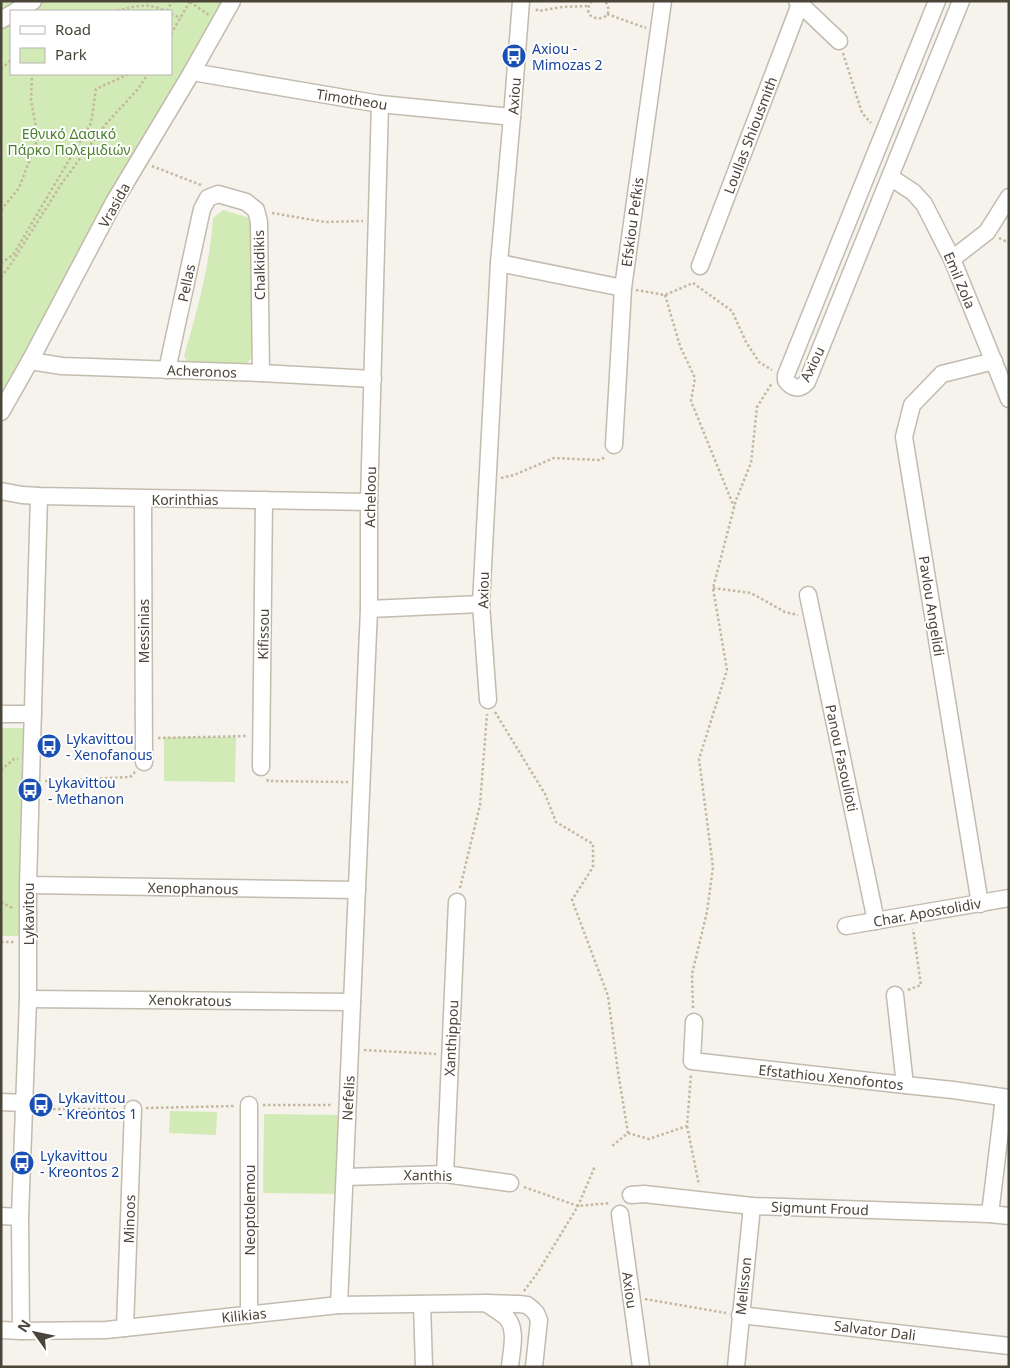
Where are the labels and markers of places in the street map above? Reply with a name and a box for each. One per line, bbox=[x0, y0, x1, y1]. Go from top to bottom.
place label: Axiou - Mimozas 2 bbox=[532, 39, 603, 74]
bus stop icon: Axiou - Mimozas 2 bbox=[501, 43, 527, 69]
place label: Lykavittou - Xenofanous bbox=[66, 729, 153, 764]
bus stop icon: Lykavittou - Xenofanous bbox=[36, 733, 62, 759]
place label: Lykavittou - Methanon bbox=[48, 773, 124, 808]
bus stop icon: Lykavittou - Methanon bbox=[17, 777, 43, 803]
place label: Lykavittou - Kreontos 1 bbox=[58, 1088, 137, 1123]
bus stop icon: Lykavittou - Kreontos 1 bbox=[28, 1092, 54, 1118]
place label: Lykavittou - Kreontos 2 bbox=[40, 1146, 119, 1181]
bus stop icon: Lykavittou - Kreontos 2 bbox=[9, 1150, 35, 1176]

